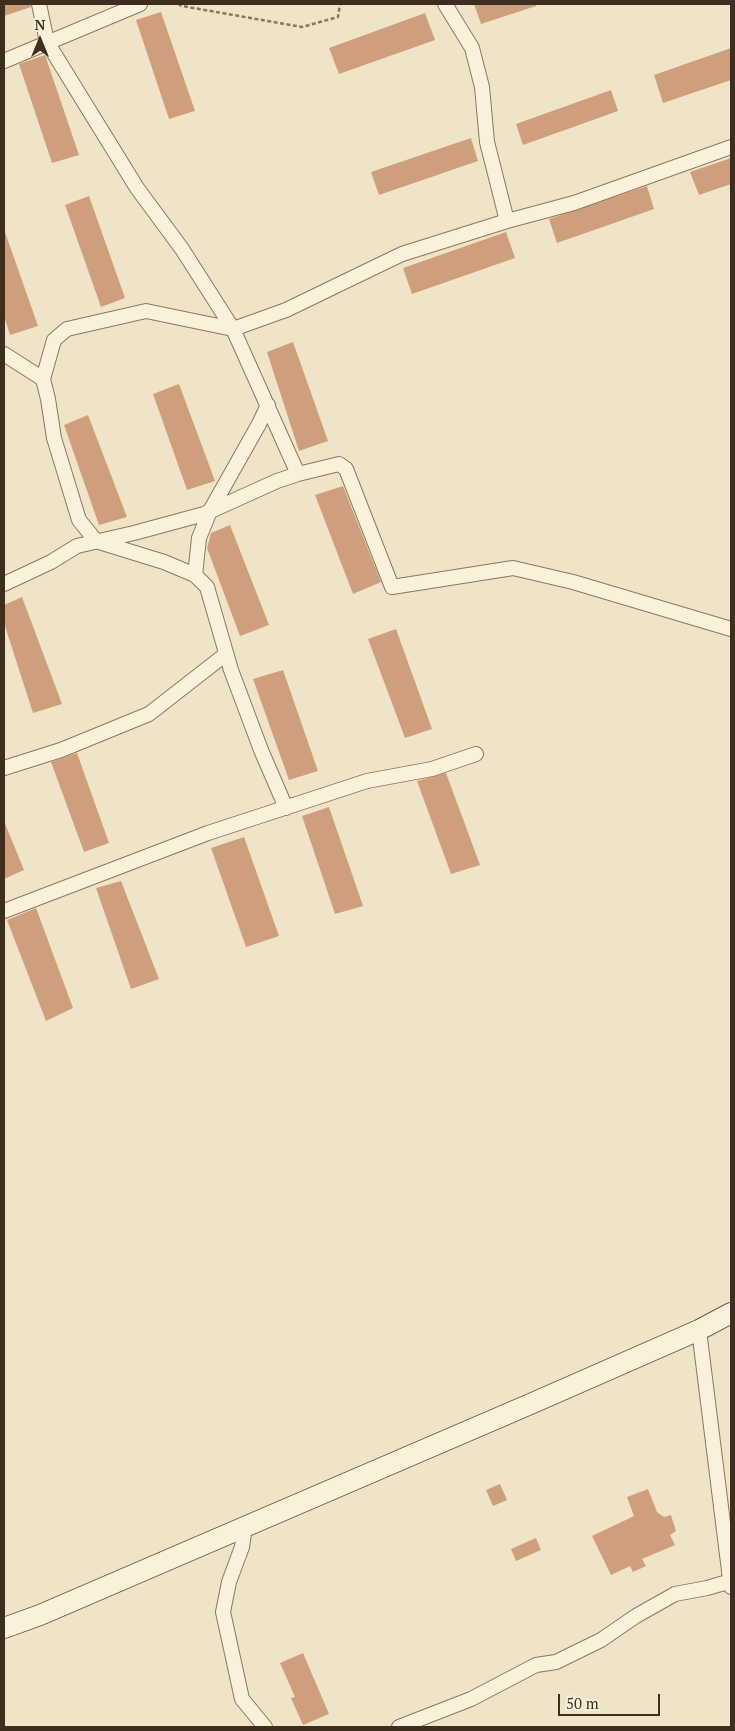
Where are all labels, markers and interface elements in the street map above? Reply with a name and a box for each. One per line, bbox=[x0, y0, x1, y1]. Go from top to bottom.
north arrow bbox=[15, 15, 65, 65]
text: N bbox=[35, 15, 45, 34]
scale bar bbox=[560, 1684, 662, 1716]
text: 50 m bbox=[566, 1693, 599, 1713]

